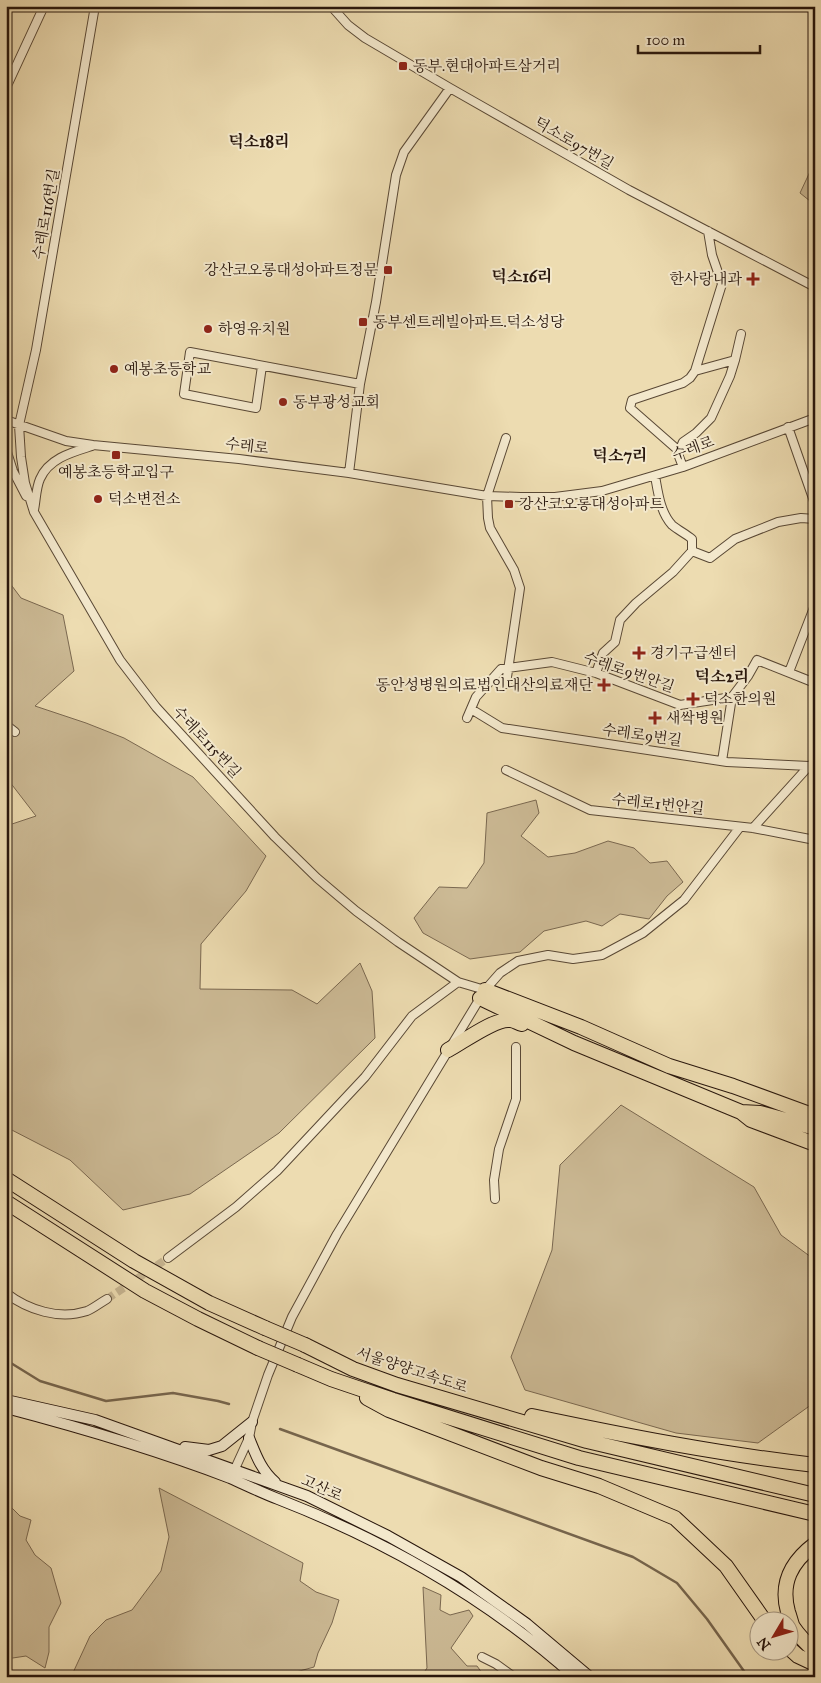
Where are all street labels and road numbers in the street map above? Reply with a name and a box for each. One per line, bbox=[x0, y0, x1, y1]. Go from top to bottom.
street label: 덕소로97번길 bbox=[531, 113, 617, 173]
street label: 수레로116번길 bbox=[29, 167, 63, 261]
street label: 수레로 bbox=[669, 432, 717, 464]
street label: 수레로 bbox=[224, 434, 270, 458]
street label: 수레로9번안길 bbox=[581, 648, 677, 696]
street label: 수레로115번길 bbox=[169, 703, 245, 781]
street label: 수레로9번길 bbox=[601, 720, 683, 750]
street label: 수레로1번안길 bbox=[611, 790, 705, 818]
street label: 서울양양고속도로 bbox=[354, 1344, 470, 1397]
street label: 고산로 bbox=[298, 1471, 346, 1505]

